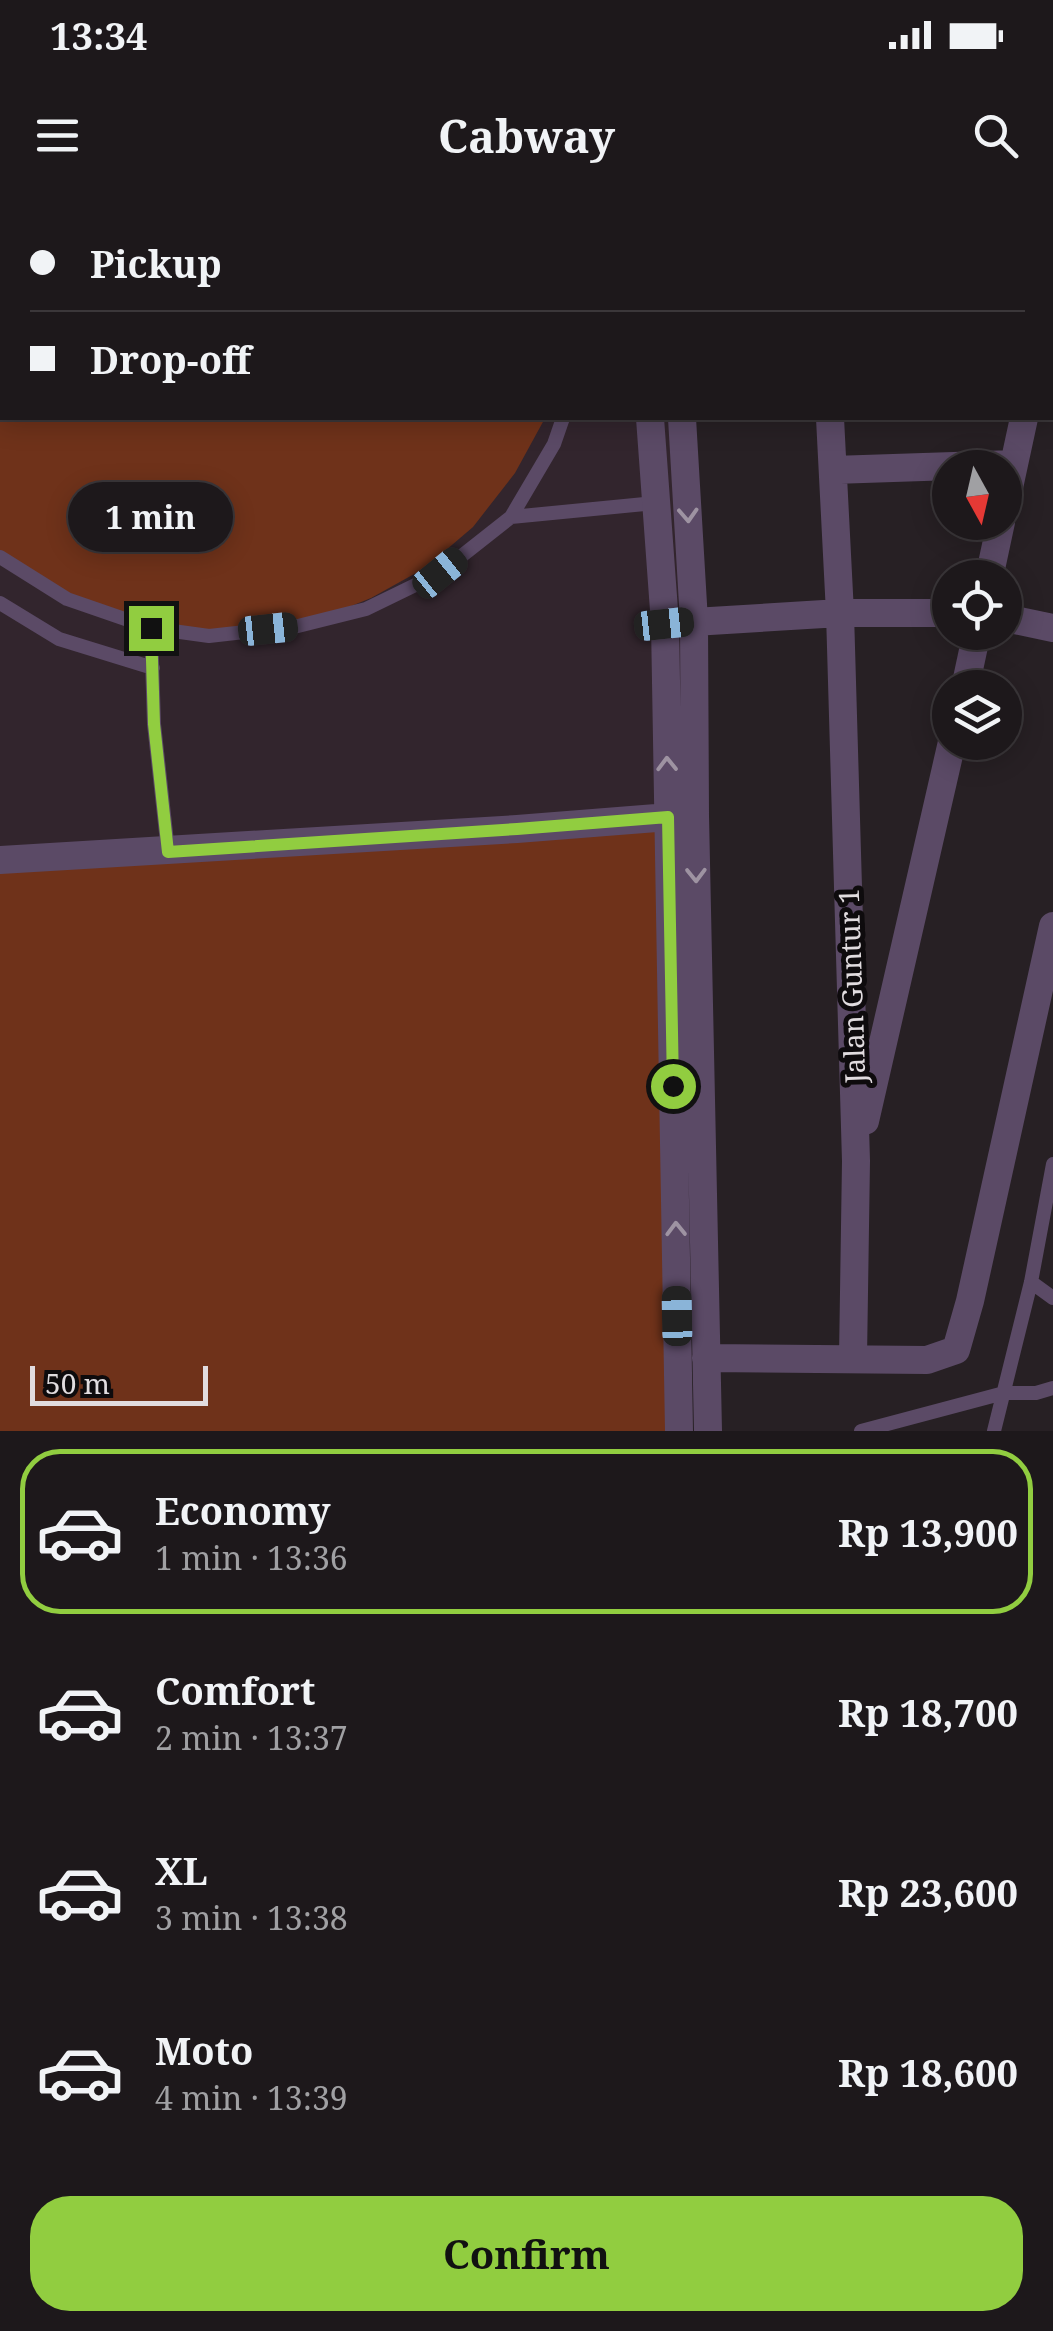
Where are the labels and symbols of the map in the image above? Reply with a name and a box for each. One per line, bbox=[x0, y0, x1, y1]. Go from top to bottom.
north arrow bbox=[932, 450, 1022, 540]
callout: 1 min bbox=[68, 483, 234, 553]
one-way arrow bbox=[677, 507, 698, 523]
car bbox=[407, 542, 473, 604]
route end bbox=[129, 606, 174, 651]
car bbox=[633, 606, 695, 642]
car bbox=[237, 611, 299, 647]
one-way arrow bbox=[657, 755, 678, 771]
one-way arrow bbox=[685, 868, 707, 883]
street label: Jalan Guntur 1 bbox=[829, 888, 873, 1085]
route start bbox=[651, 1064, 696, 1109]
one-way arrow bbox=[665, 1220, 686, 1236]
car bbox=[661, 1286, 693, 1346]
scale bar bbox=[30, 1361, 208, 1406]

